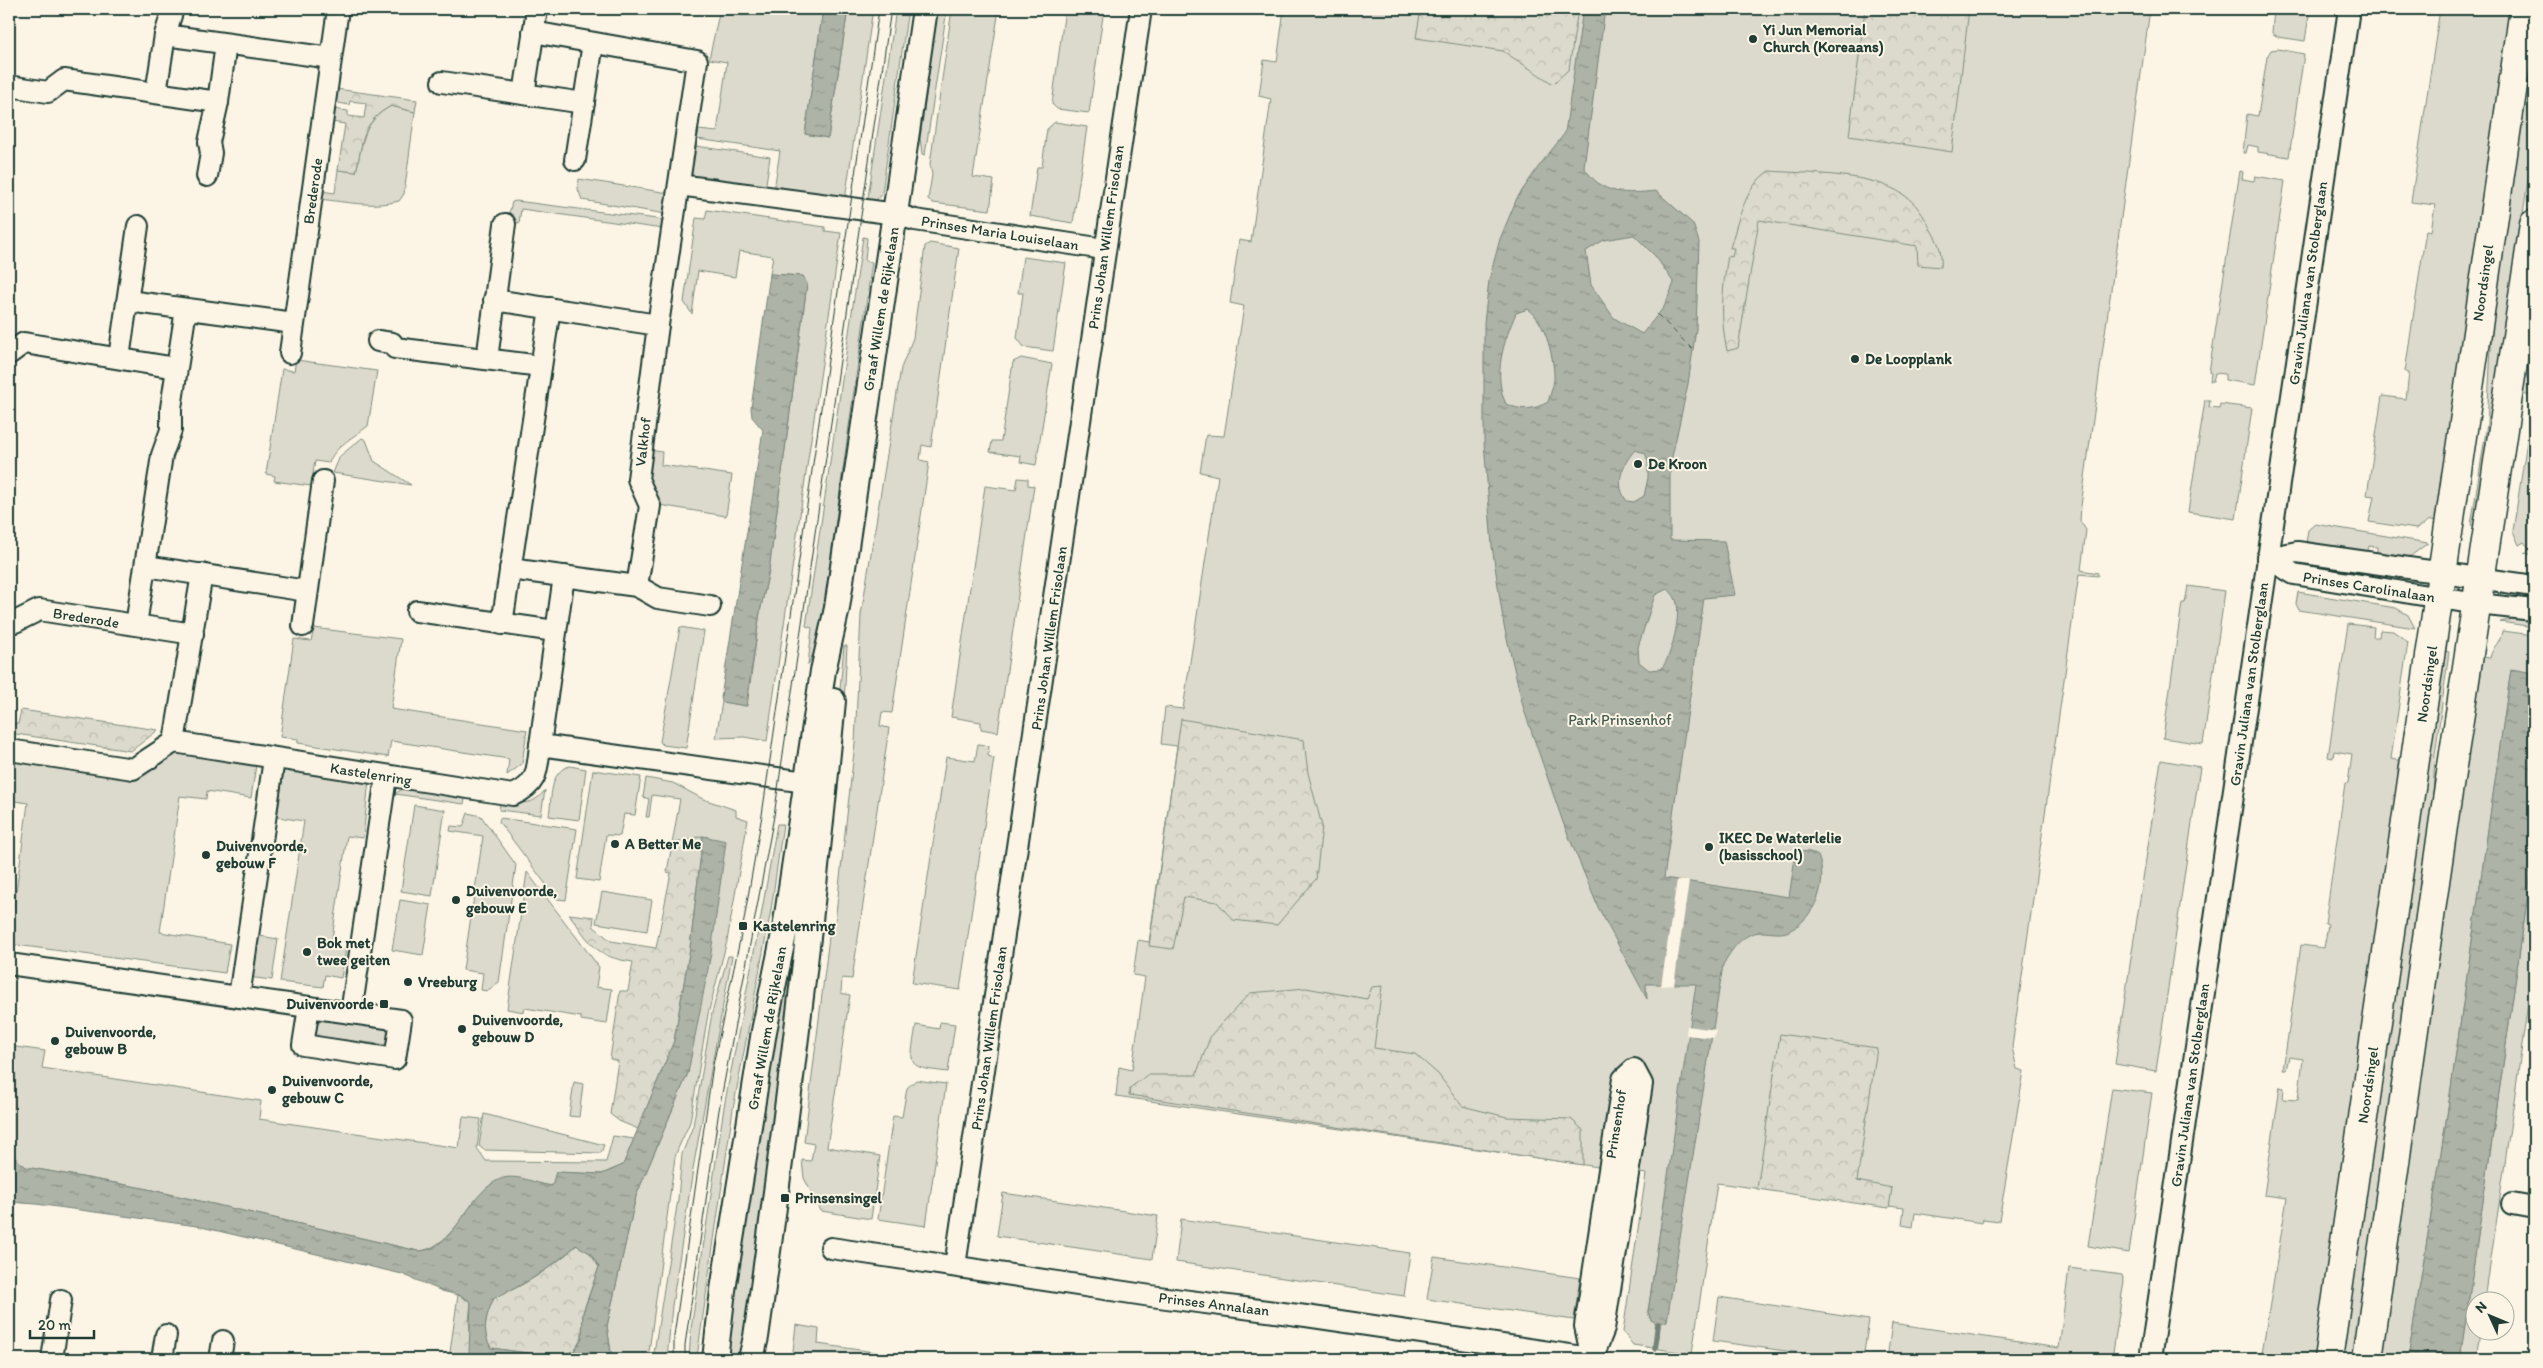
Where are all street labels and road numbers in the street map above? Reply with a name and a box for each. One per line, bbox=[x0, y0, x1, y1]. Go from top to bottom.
street label: Prins Johan Willem Frisolaan bbox=[1084, 143, 1128, 330]
street label: Brederode bbox=[299, 157, 327, 225]
street label: Gravin Juliana van Stolberglaan bbox=[2285, 180, 2331, 386]
street label: Prinses Maria Louiselaan bbox=[920, 212, 1081, 254]
street label: Graaf Willem de Rijkelaan bbox=[859, 225, 903, 392]
street label: Noordsingel bbox=[2469, 243, 2497, 323]
street label: Valkhof bbox=[631, 416, 655, 468]
street label: Prins Johan Willem Frisolaan bbox=[1027, 544, 1071, 731]
street label: Prinses Carolinalaan bbox=[2302, 568, 2437, 606]
street label: Gravin Juliana van Stolberglaan bbox=[2226, 581, 2272, 787]
street label: Brederode bbox=[52, 604, 120, 632]
street label: Noordsingel bbox=[2413, 644, 2441, 724]
street label: Kastelenring bbox=[329, 759, 413, 789]
street label: Graaf Willem de Rijkelaan bbox=[744, 944, 790, 1111]
street label: Prins Johan Willem Frisolaan bbox=[967, 944, 1011, 1131]
street label: Gravin Juliana van Stolberglaan bbox=[2167, 982, 2213, 1188]
street label: Noordsingel bbox=[2354, 1045, 2382, 1125]
street label: Prinsenhof bbox=[1602, 1088, 1630, 1160]
street label: Prinses Annalaan bbox=[1158, 1288, 1270, 1320]

